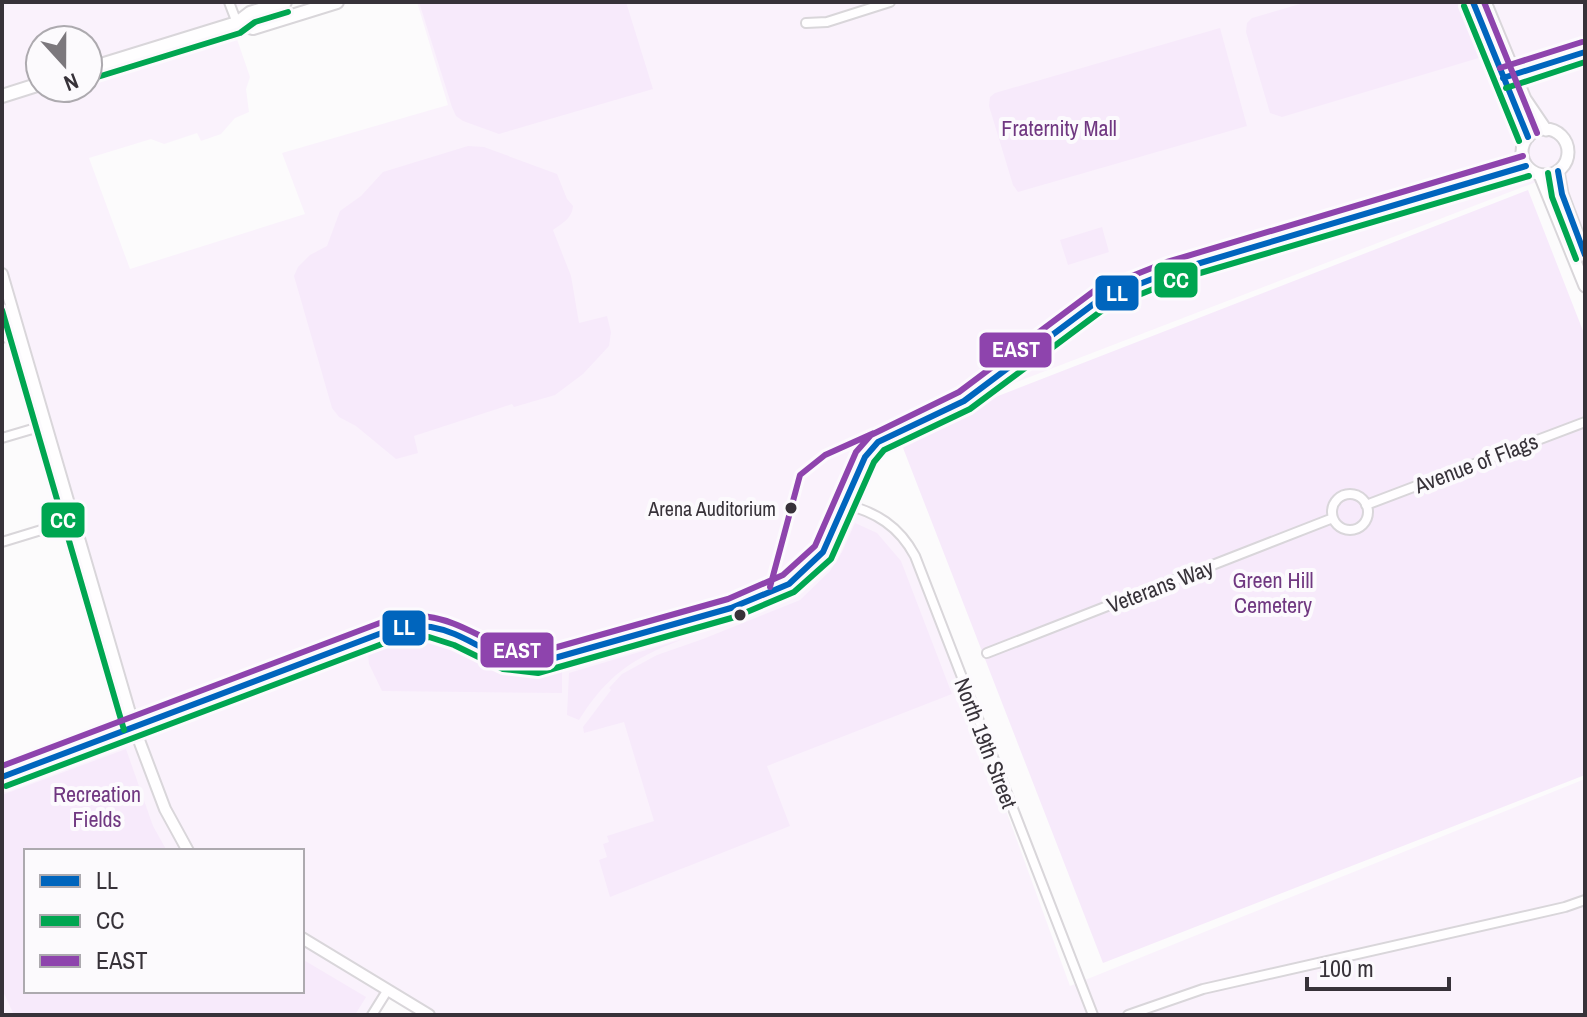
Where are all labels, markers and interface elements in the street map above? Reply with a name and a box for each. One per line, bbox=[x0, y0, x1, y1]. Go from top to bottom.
north arrow bbox=[24, 24, 104, 104]
text: N bbox=[60, 66, 83, 99]
park label: Fraternity Mall bbox=[1001, 113, 1117, 143]
line badge: CC bbox=[1153, 261, 1199, 299]
text: CC bbox=[1163, 265, 1189, 295]
line badge: LL bbox=[1094, 274, 1140, 312]
text: LL bbox=[1106, 278, 1128, 308]
line badge: EAST bbox=[978, 331, 1053, 369]
text: EAST bbox=[992, 334, 1040, 364]
street label: Avenue of Flags bbox=[1409, 426, 1542, 501]
place label: Arena Auditorium bbox=[647, 495, 776, 522]
marker: Arena Auditorium bbox=[783, 500, 799, 516]
line badge: CC bbox=[40, 501, 86, 539]
text: CC bbox=[50, 505, 76, 535]
street label: Veterans Way bbox=[1103, 552, 1217, 620]
park label: Green Hill Cemetery bbox=[1232, 565, 1314, 620]
unlabelled marker bbox=[732, 607, 748, 623]
line badge: LL bbox=[381, 609, 427, 647]
text: LL bbox=[393, 612, 415, 642]
line badge: EAST bbox=[479, 631, 555, 669]
text: EAST bbox=[493, 635, 541, 665]
street label: North 19th Street bbox=[947, 673, 1025, 813]
park label: Recreation Fields bbox=[53, 779, 141, 834]
legend bbox=[24, 849, 304, 993]
text: LL bbox=[96, 864, 118, 896]
text: CC bbox=[96, 904, 124, 936]
scale bar bbox=[1307, 941, 1449, 991]
text: EAST bbox=[96, 944, 147, 976]
text: 100 m bbox=[1319, 952, 1374, 984]

